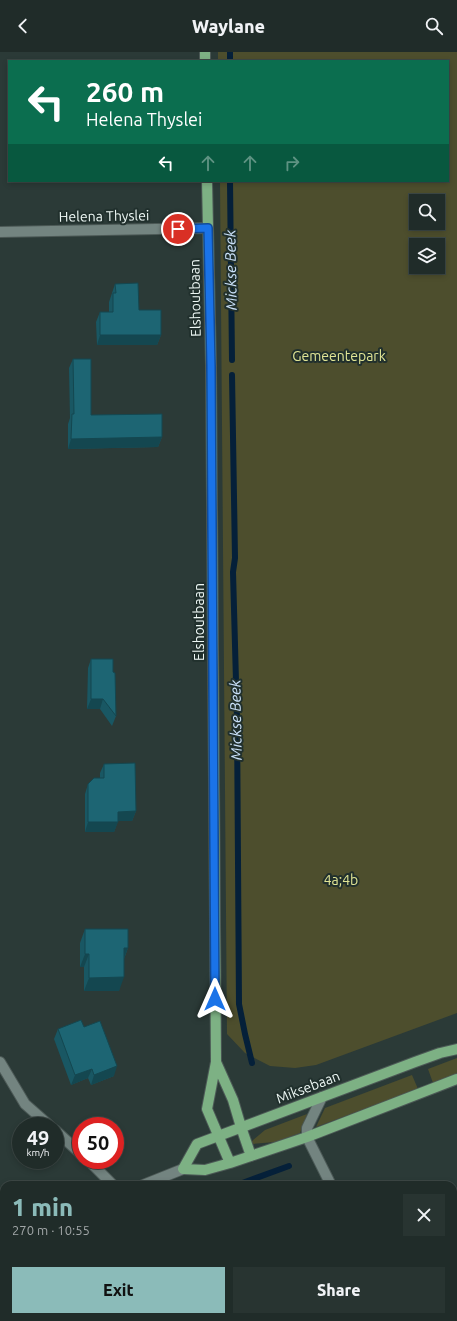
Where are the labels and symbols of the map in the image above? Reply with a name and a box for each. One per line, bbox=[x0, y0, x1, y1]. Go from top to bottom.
street label: Helena Thyslei bbox=[59, 207, 149, 225]
pin bbox=[161, 212, 195, 246]
water label: Mickse Beek bbox=[221, 229, 240, 311]
street label: Elshoutbaan bbox=[186, 259, 204, 337]
park label: Gemeentepark bbox=[292, 348, 386, 364]
street label: Elshoutbaan bbox=[191, 583, 207, 661]
water label: Mickse Beek bbox=[226, 679, 245, 761]
park label: 4a;4b bbox=[324, 872, 358, 888]
position arrow bbox=[194, 978, 236, 1020]
street label: Miksebaan bbox=[274, 1068, 342, 1106]
speed limit sign: 50 bbox=[72, 1117, 124, 1169]

